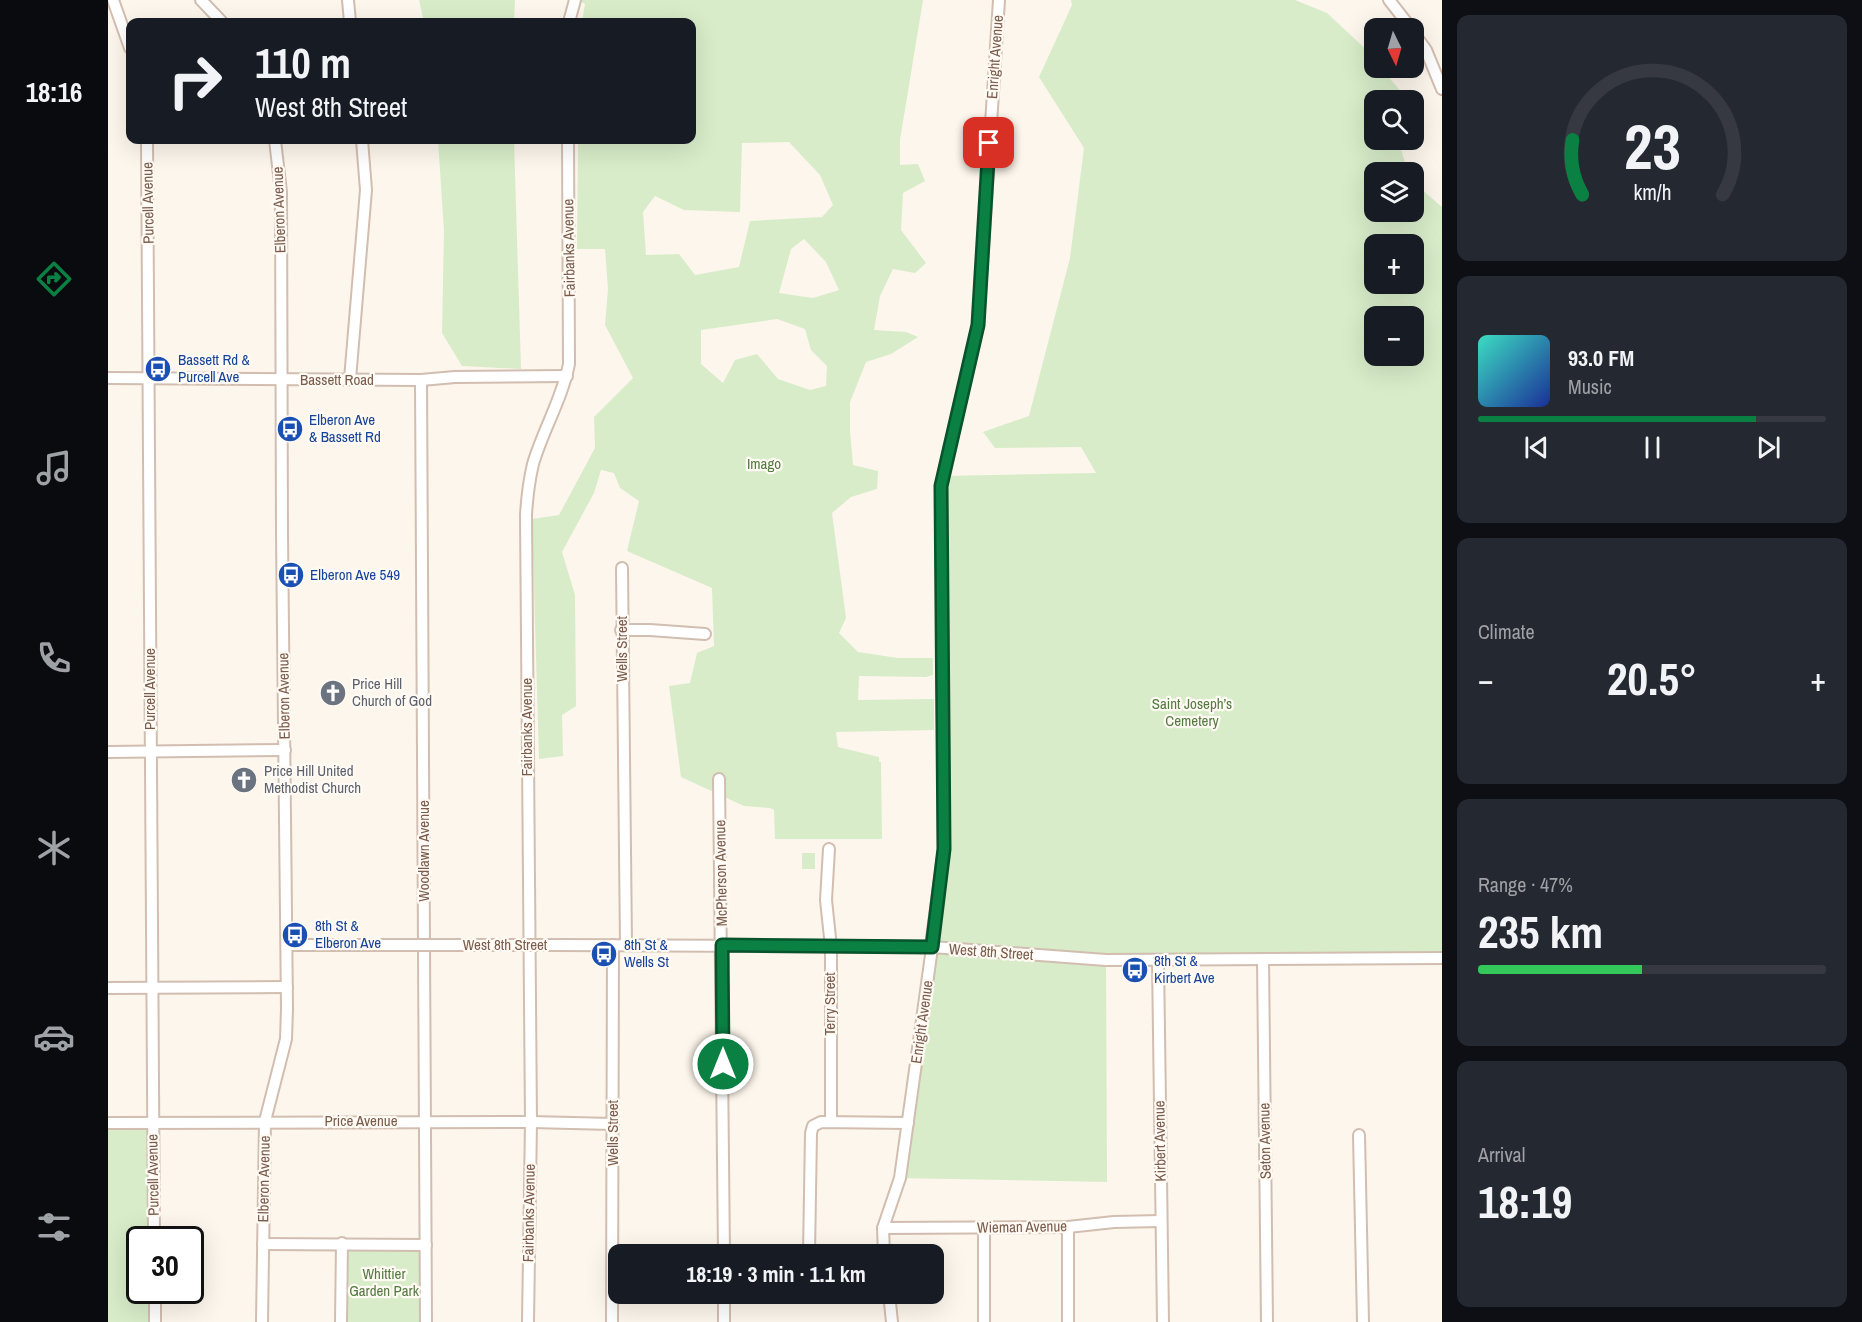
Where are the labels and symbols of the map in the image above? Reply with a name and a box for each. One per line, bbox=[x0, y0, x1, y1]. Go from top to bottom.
street label: Enright Avenue bbox=[981, 14, 1008, 100]
north arrow bbox=[1364, 18, 1424, 78]
pin bbox=[963, 117, 1014, 168]
street label: Purcell Avenue bbox=[136, 162, 159, 244]
street label: Elberon Avenue bbox=[266, 166, 291, 254]
street label: Fairbanks Avenue bbox=[557, 199, 580, 297]
place label: Bassett Rd & Purcell Ave bbox=[178, 349, 251, 387]
bus stop icon: Bassett Rd & Purcell Ave bbox=[143, 354, 173, 384]
street label: Bassett Road bbox=[300, 369, 374, 390]
place label: Elberon Ave & Bassett Rd bbox=[309, 409, 381, 447]
bus stop icon: Elberon Ave & Bassett Rd bbox=[275, 414, 305, 444]
park label: Imago bbox=[747, 453, 781, 474]
bus stop icon: Elberon Ave 549 bbox=[276, 560, 306, 590]
place label: Elberon Ave 549 bbox=[310, 564, 400, 585]
street label: Wells Street bbox=[611, 615, 632, 682]
street label: Purcell Avenue bbox=[139, 648, 160, 730]
street label: Elberon Avenue bbox=[272, 652, 295, 740]
place label: Price Hill Church of God bbox=[352, 673, 432, 711]
church icon: Price Hill Church of God bbox=[318, 678, 348, 708]
street label: Fairbanks Avenue bbox=[516, 678, 537, 776]
park label: Saint Joseph’s Cemetery bbox=[1152, 693, 1232, 731]
place label: Price Hill United Methodist Church bbox=[264, 760, 361, 798]
church icon: Price Hill United Methodist Church bbox=[229, 765, 259, 795]
street label: Woodlawn Avenue bbox=[413, 800, 434, 902]
street label: McPherson Avenue bbox=[709, 819, 732, 926]
place label: 8th St & Elberon Ave bbox=[315, 915, 381, 953]
bus stop icon: 8th St & Elberon Ave bbox=[280, 920, 310, 950]
street label: West 8th Street bbox=[463, 934, 548, 955]
place label: 8th St & Wells St bbox=[624, 934, 669, 972]
street label: West 8th Street bbox=[948, 938, 1035, 965]
bus stop icon: 8th St & Wells St bbox=[589, 939, 619, 969]
place label: 8th St & Kirbert Ave bbox=[1154, 950, 1215, 988]
bus stop icon: 8th St & Kirbert Ave bbox=[1120, 955, 1150, 985]
street label: Terry Street bbox=[819, 972, 840, 1036]
street label: Enright Avenue bbox=[905, 979, 938, 1065]
position arrow bbox=[691, 1032, 755, 1096]
street label: Wells Street bbox=[602, 1099, 623, 1166]
street label: Kirbert Avenue bbox=[1148, 1100, 1171, 1182]
street label: Seton Avenue bbox=[1253, 1102, 1276, 1179]
street label: Price Avenue bbox=[325, 1110, 398, 1131]
street label: Purcell Avenue bbox=[141, 1134, 164, 1216]
street label: Elberon Avenue bbox=[252, 1135, 275, 1222]
street label: Fairbanks Avenue bbox=[517, 1163, 540, 1262]
street label: Wieman Avenue bbox=[977, 1215, 1067, 1238]
speed limit sign: 30 bbox=[126, 1226, 204, 1304]
park label: Whittier Garden Park bbox=[349, 1263, 420, 1301]

